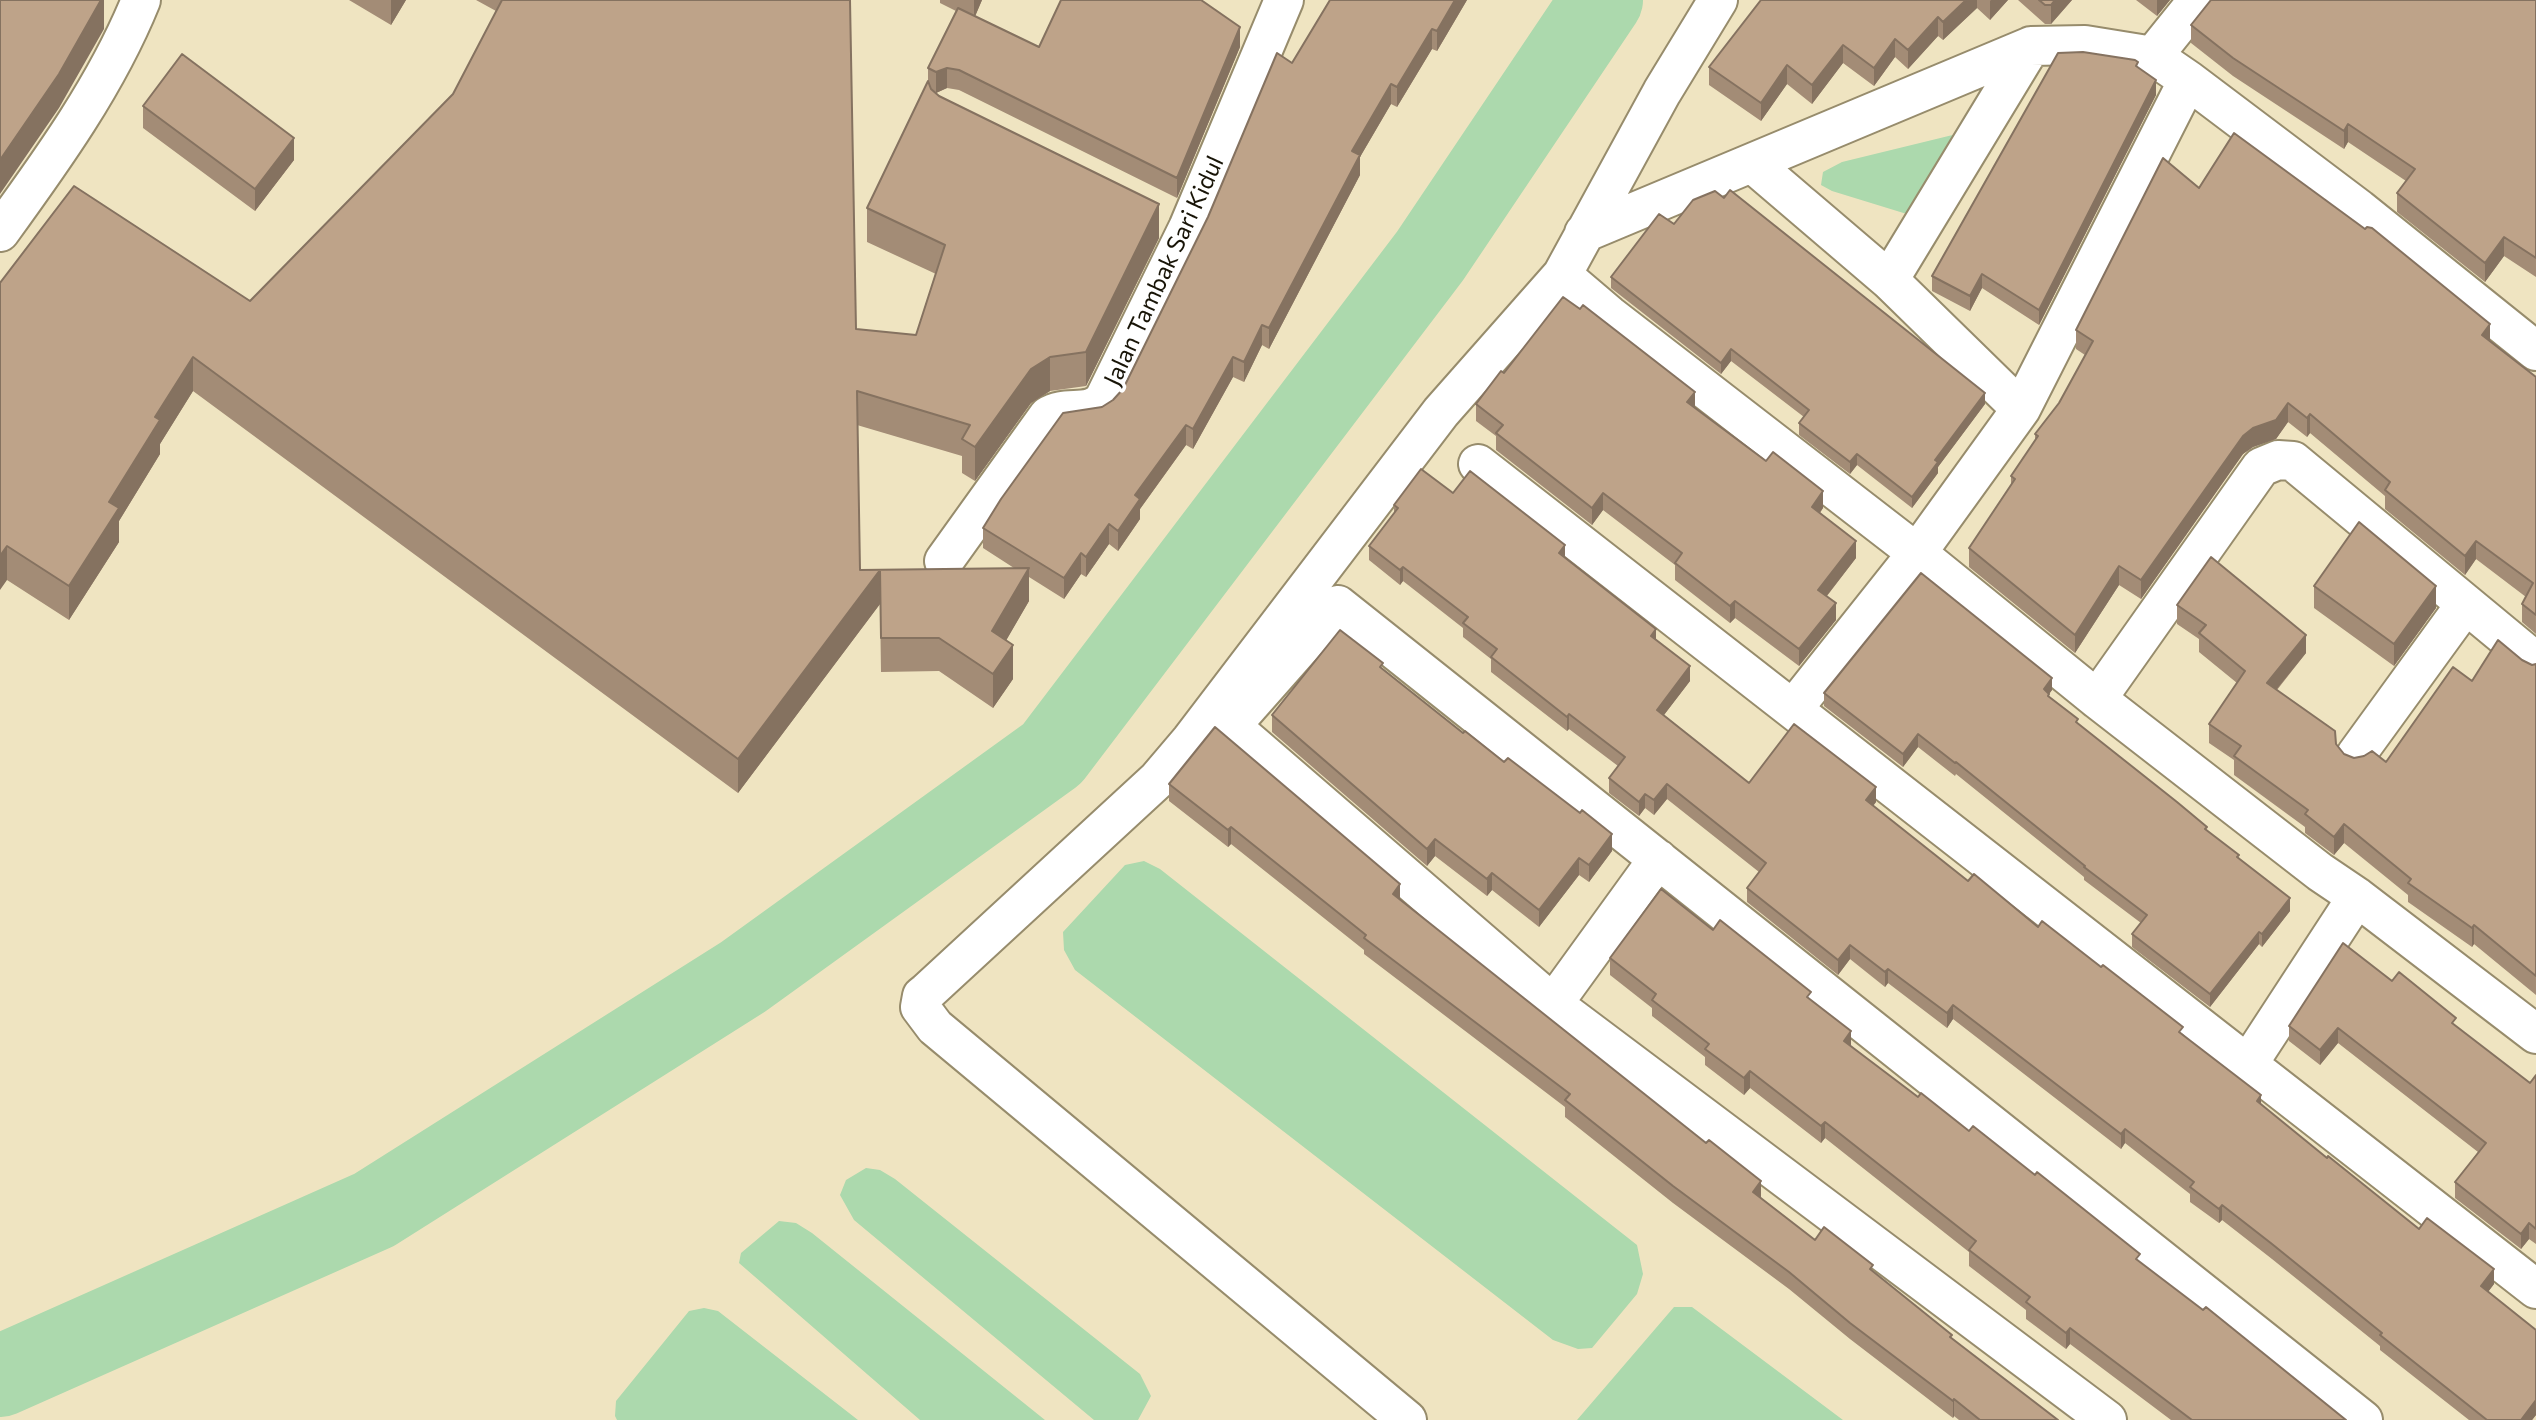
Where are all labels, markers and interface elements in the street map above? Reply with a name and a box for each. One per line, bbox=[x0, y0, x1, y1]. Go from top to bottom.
street label: Jalan Tambak Sari Kidul bbox=[1098, 151, 1230, 391]

